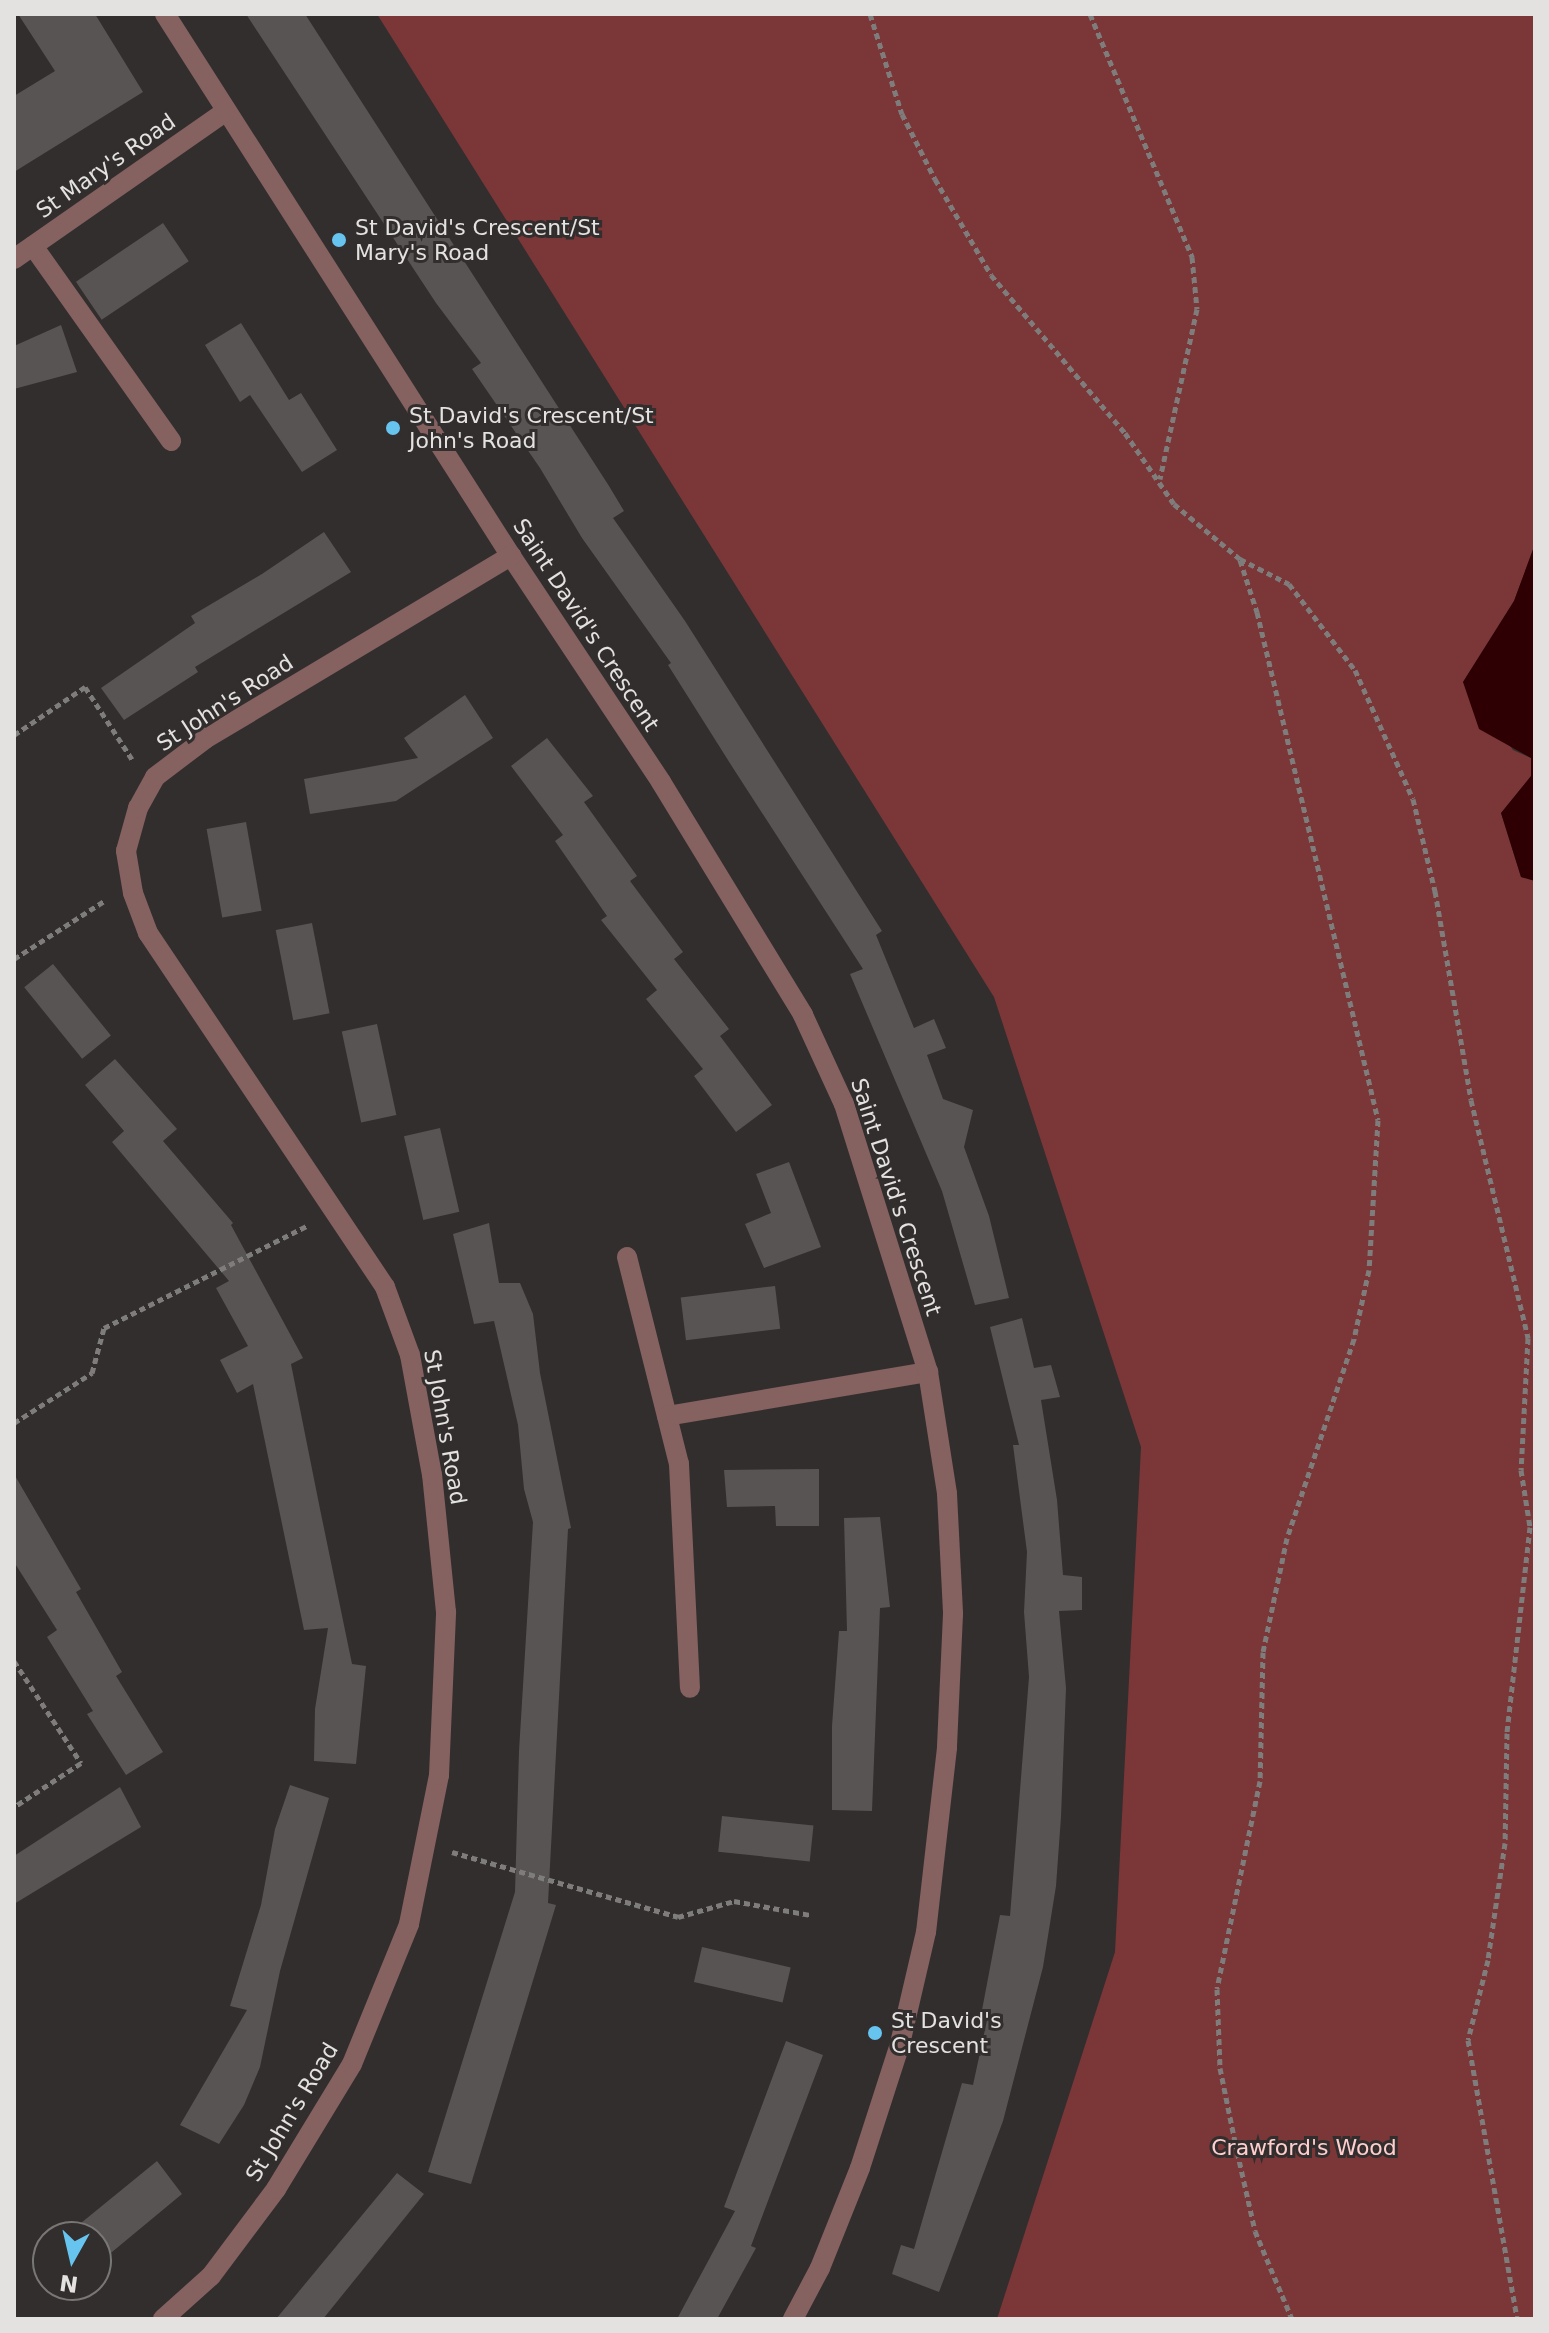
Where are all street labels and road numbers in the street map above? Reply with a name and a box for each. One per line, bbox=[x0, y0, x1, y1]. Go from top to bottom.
street label: St Mary's Road bbox=[31, 108, 181, 224]
street label: Saint David's Crescent bbox=[507, 514, 665, 736]
street label: St John's Road bbox=[152, 649, 298, 757]
street label: Saint David's Crescent bbox=[845, 1075, 947, 1319]
street label: St John's Road bbox=[418, 1347, 472, 1507]
street label: St John's Road bbox=[240, 2038, 344, 2186]

